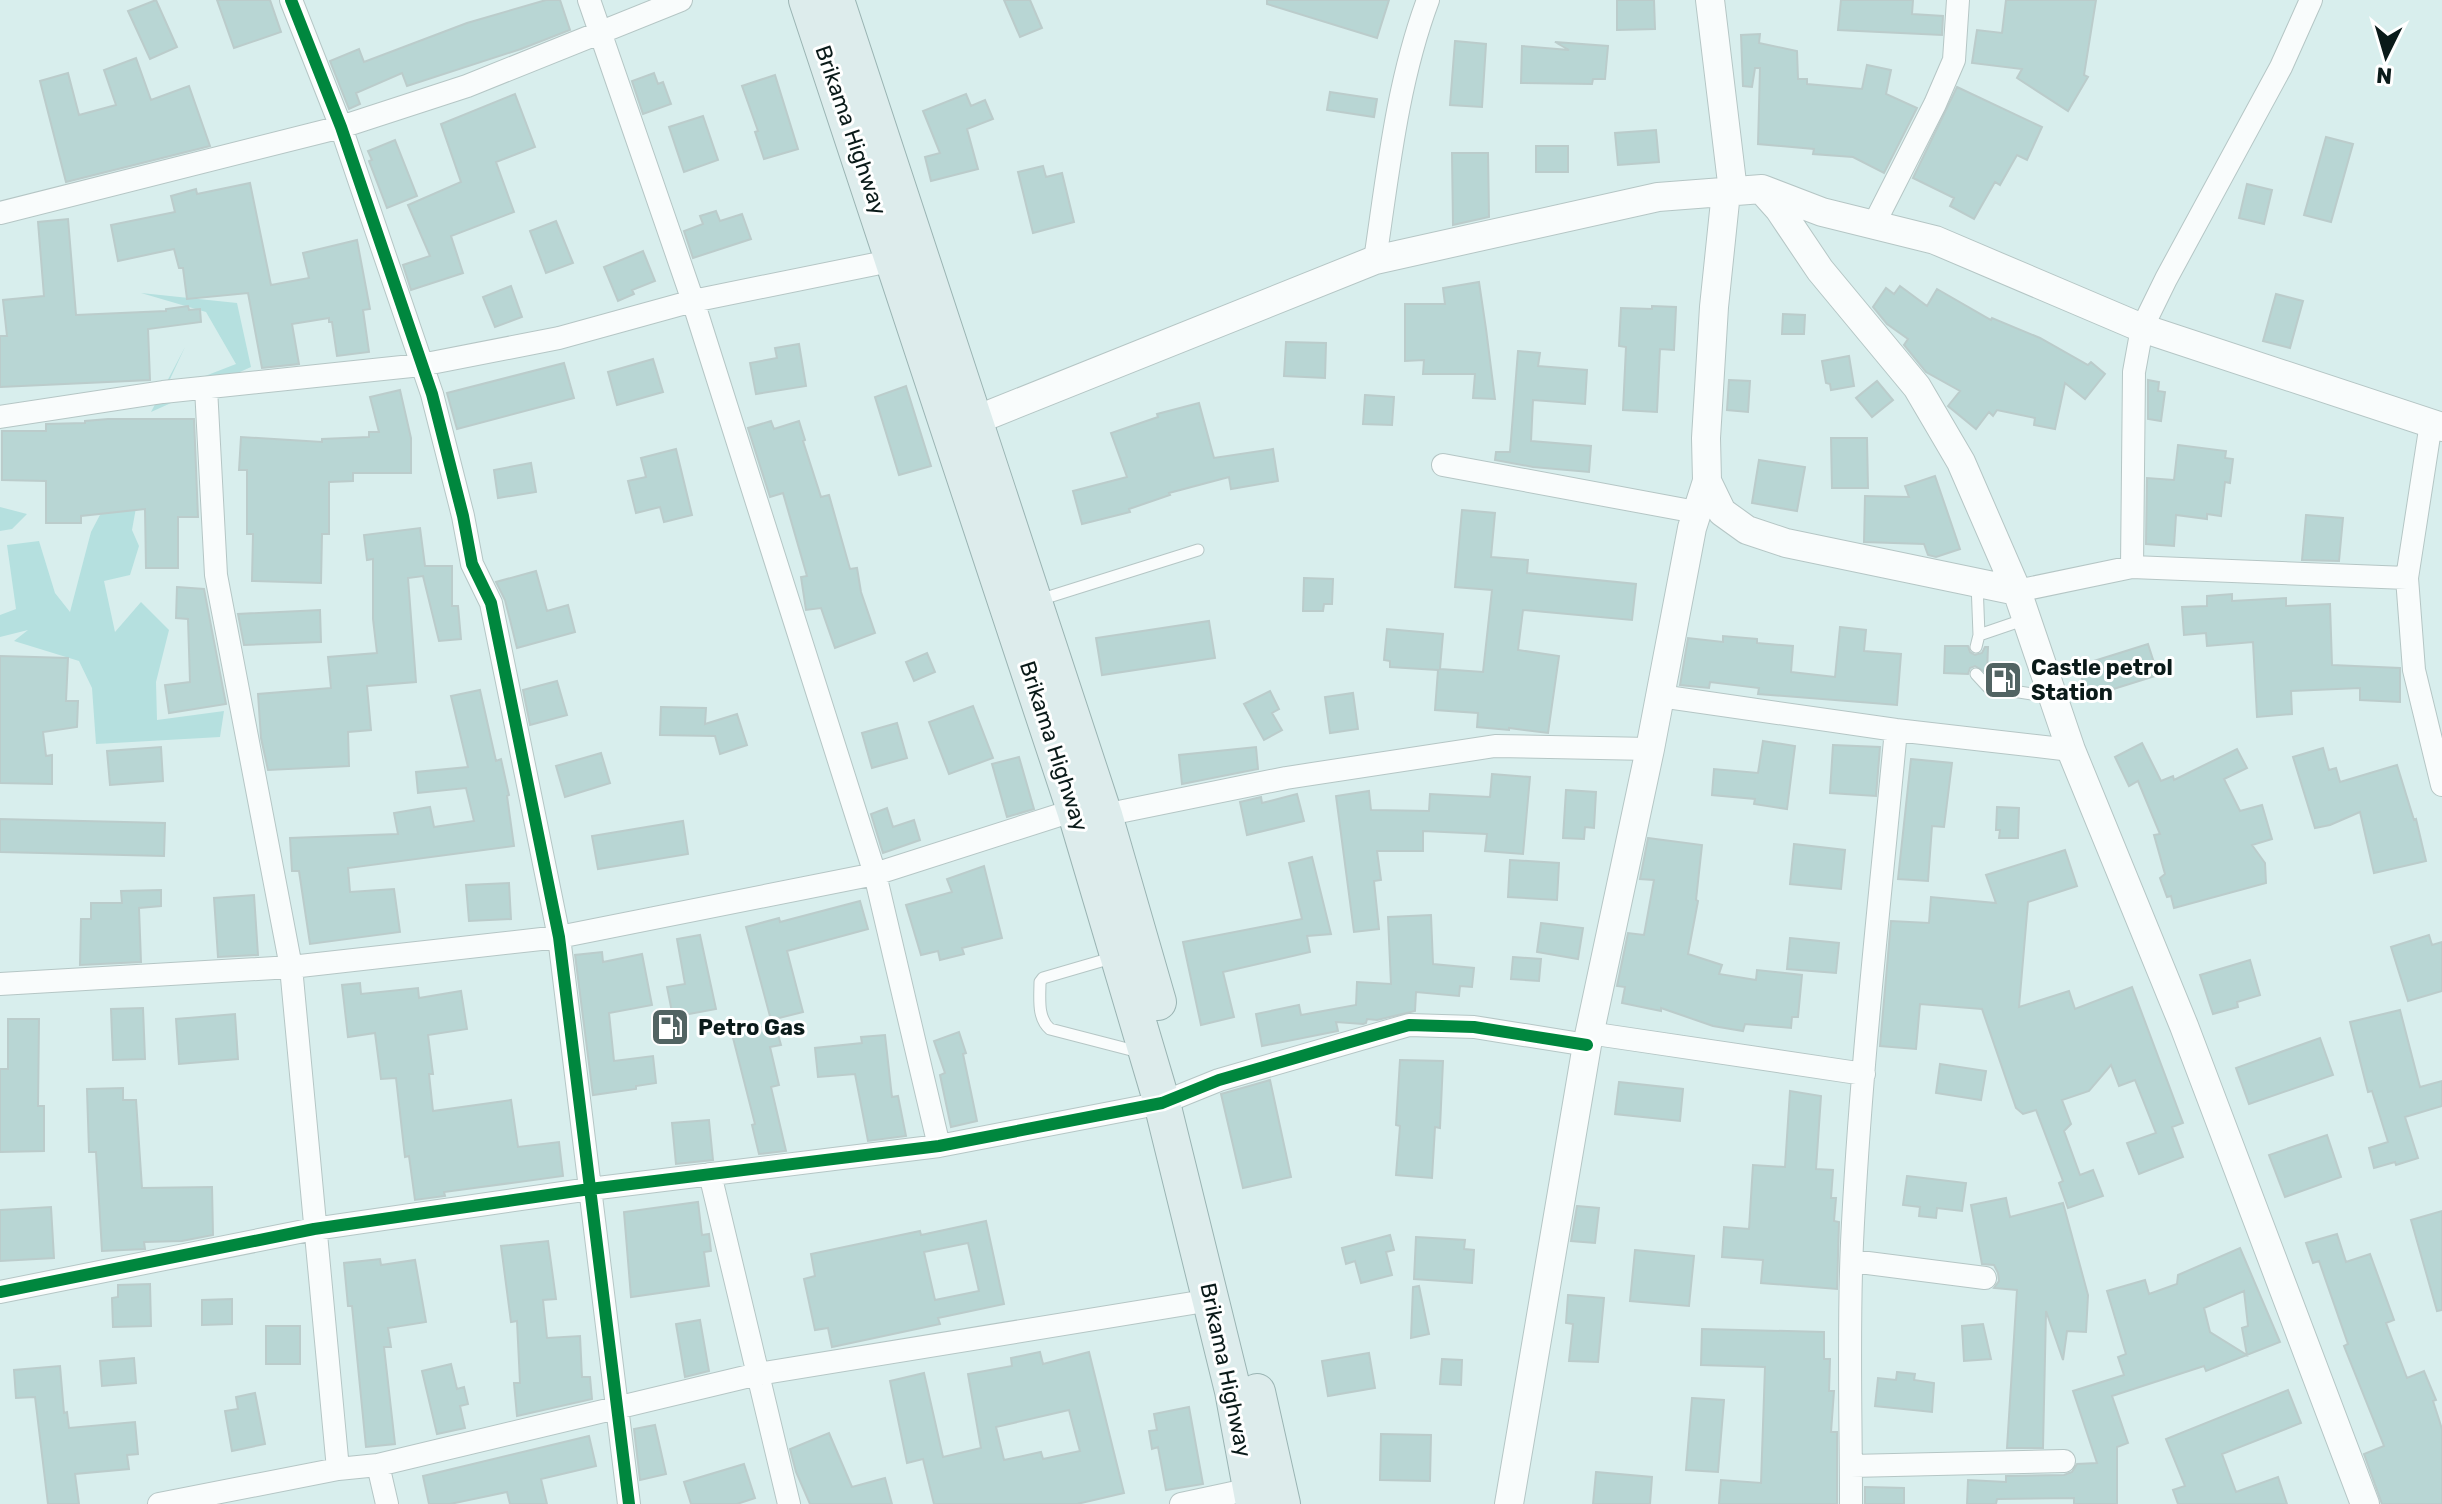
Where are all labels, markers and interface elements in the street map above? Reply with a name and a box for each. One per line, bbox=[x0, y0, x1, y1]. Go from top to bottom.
north arrow bbox=[2346, 16, 2426, 96]
street label: Brikama Highway bbox=[809, 42, 893, 218]
text: N bbox=[2375, 61, 2393, 90]
place label: Castle petrol Station bbox=[2031, 654, 2173, 706]
street label: Brikama Highway bbox=[1014, 657, 1094, 835]
fuel station icon: Castle petrol Station bbox=[1982, 659, 2024, 701]
fuel station icon: Petro Gas bbox=[649, 1006, 691, 1048]
place label: Petro Gas bbox=[698, 1014, 805, 1041]
street label: Brikama Highway bbox=[1194, 1280, 1258, 1460]

